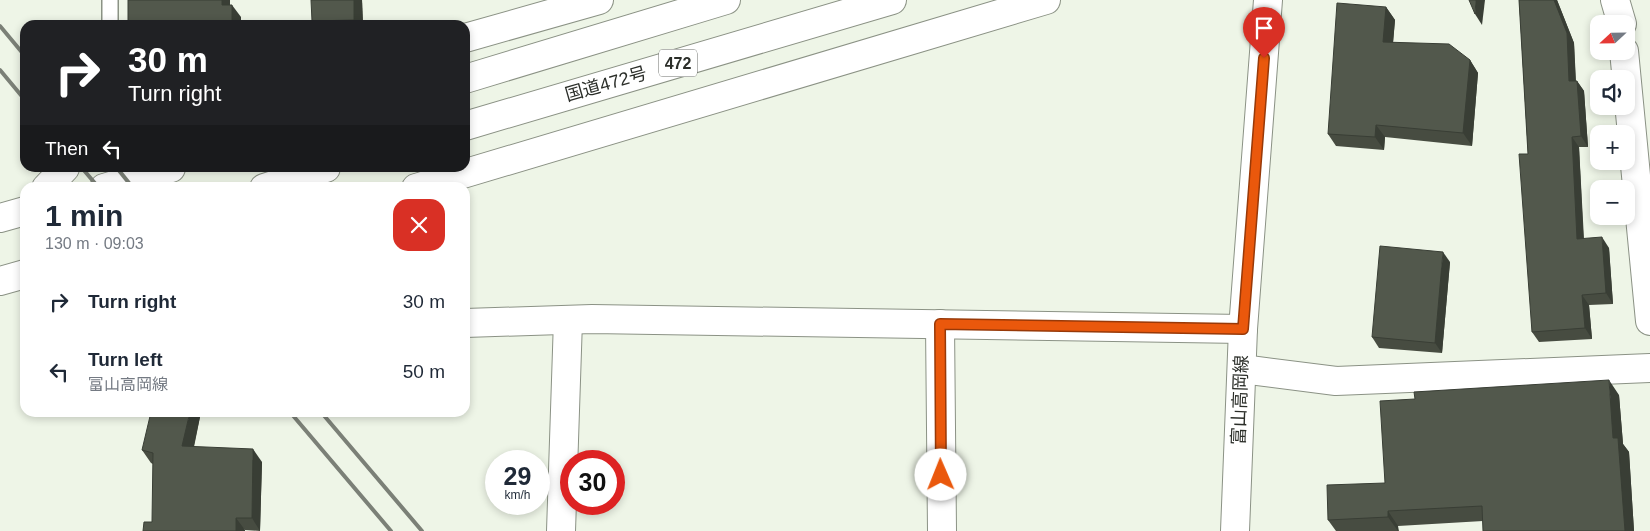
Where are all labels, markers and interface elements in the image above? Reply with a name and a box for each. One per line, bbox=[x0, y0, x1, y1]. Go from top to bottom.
pin bbox=[1243, 7, 1285, 58]
icon: arrive bbox=[1250, 14, 1278, 42]
north arrow bbox=[1590, 15, 1635, 60]
map controls bbox=[1590, 15, 1635, 225]
icon: right bbox=[45, 40, 110, 105]
text: 30 m bbox=[128, 40, 208, 79]
road number: 472 bbox=[659, 49, 697, 76]
street label: 国道472号 bbox=[563, 63, 649, 105]
button: sound bbox=[1590, 70, 1635, 115]
text: Turn right bbox=[128, 81, 221, 106]
button: + bbox=[1590, 125, 1635, 170]
icon: left bbox=[98, 135, 126, 163]
text: Then bbox=[45, 138, 88, 159]
button: − bbox=[1590, 180, 1635, 225]
text: 1 min bbox=[45, 199, 123, 232]
button: close bbox=[393, 199, 445, 251]
text: 130 m · 09:03 bbox=[45, 235, 144, 252]
icon: right bbox=[45, 288, 73, 316]
text: Turn right bbox=[88, 291, 176, 312]
text: 30 m bbox=[403, 291, 445, 312]
text: Turn left bbox=[88, 349, 163, 370]
street label: 富山高岡線 bbox=[1228, 355, 1252, 445]
icon: left bbox=[45, 358, 73, 386]
text: 50 m bbox=[403, 361, 445, 382]
text: 富山高岡線 bbox=[88, 376, 168, 393]
position arrow bbox=[914, 448, 966, 500]
speed limit sign: 30 bbox=[560, 450, 625, 515]
text: 29 bbox=[504, 462, 531, 490]
text: km/h bbox=[504, 488, 531, 502]

